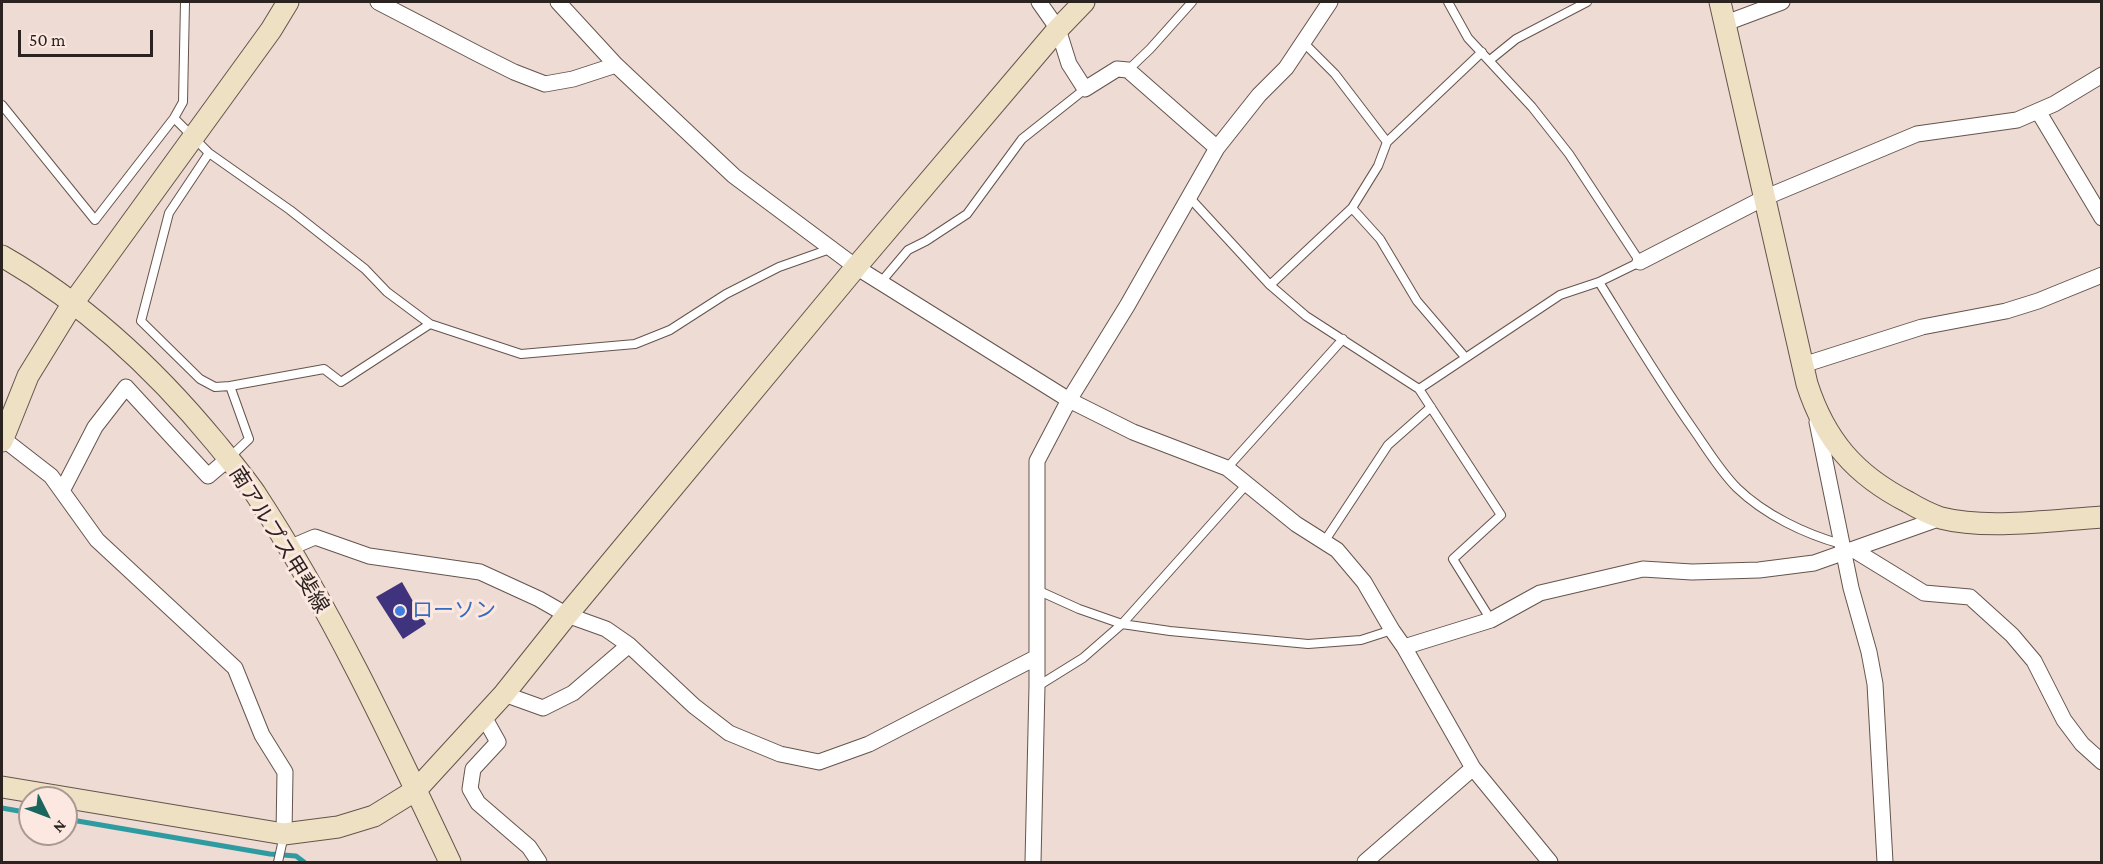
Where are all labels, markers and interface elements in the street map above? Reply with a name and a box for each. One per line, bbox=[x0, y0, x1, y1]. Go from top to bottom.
scale bar bbox=[21, 18, 156, 56]
text: 50 m bbox=[29, 30, 66, 50]
street label: 南アルプス甲斐線 bbox=[224, 462, 334, 618]
place label: ローソン bbox=[412, 598, 496, 624]
marker: ローソン bbox=[393, 604, 407, 618]
north arrow bbox=[18, 786, 78, 846]
text: N bbox=[50, 817, 70, 837]

